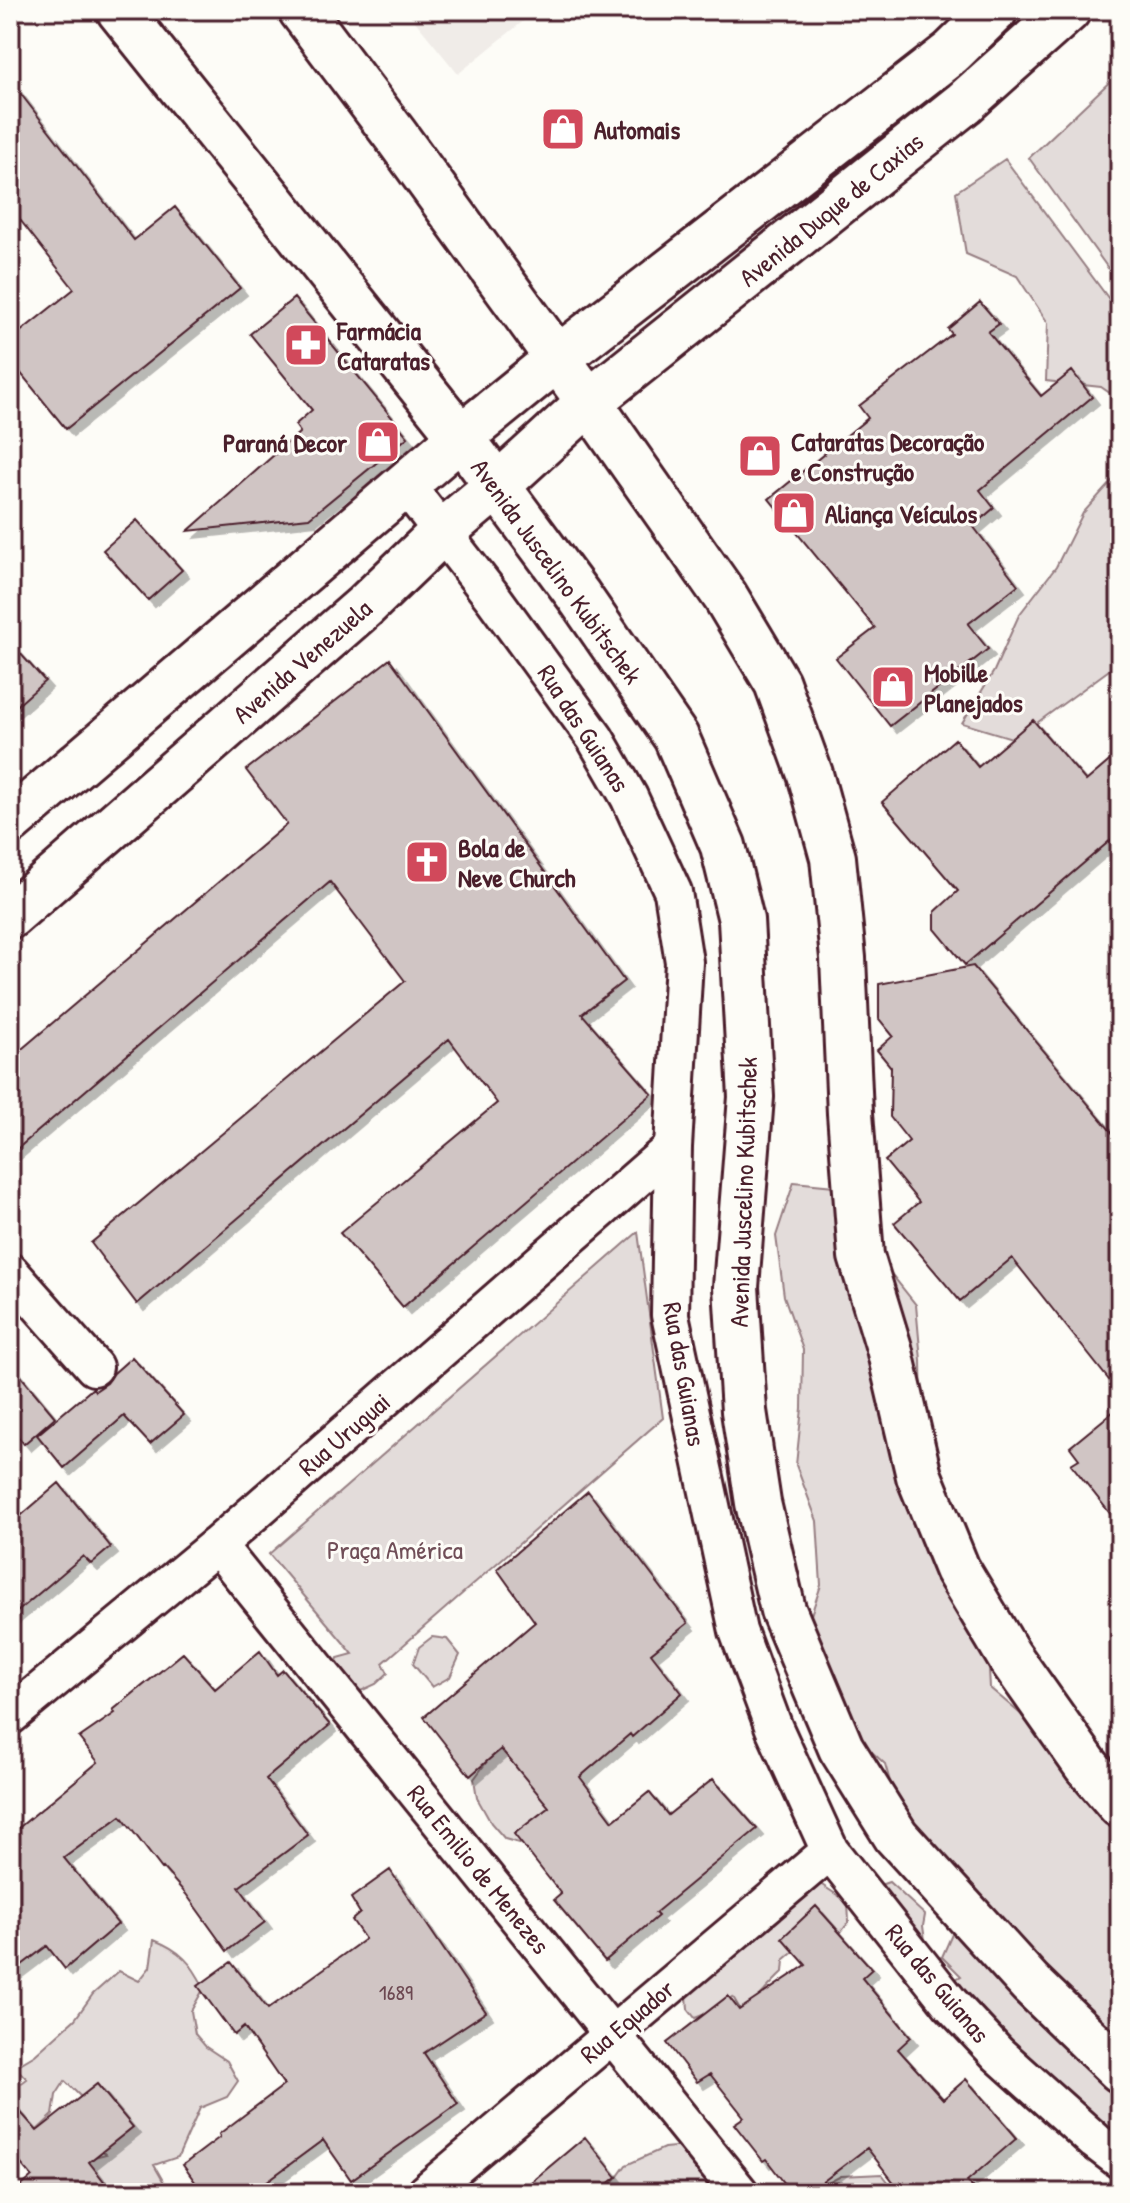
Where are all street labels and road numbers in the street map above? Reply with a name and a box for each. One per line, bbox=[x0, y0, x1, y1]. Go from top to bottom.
street label: Avenida Duque de Caxias bbox=[732, 124, 930, 294]
street label: Avenida Juscelino Kubitschek bbox=[463, 451, 651, 691]
street label: Avenida Venezuela bbox=[225, 591, 379, 731]
street label: Rua das Guianas bbox=[530, 657, 638, 799]
street label: Avenida Juscelino Kubitschek bbox=[721, 1056, 765, 1328]
street label: Rua das Guianas bbox=[655, 1299, 715, 1449]
street label: Rua Uruguai bbox=[291, 1384, 397, 1484]
street label: Rua Emilio de Menezes bbox=[400, 1777, 558, 1961]
street label: Rua das Guianas bbox=[878, 1916, 998, 2050]
street label: Rua Equador bbox=[572, 1971, 682, 2071]

